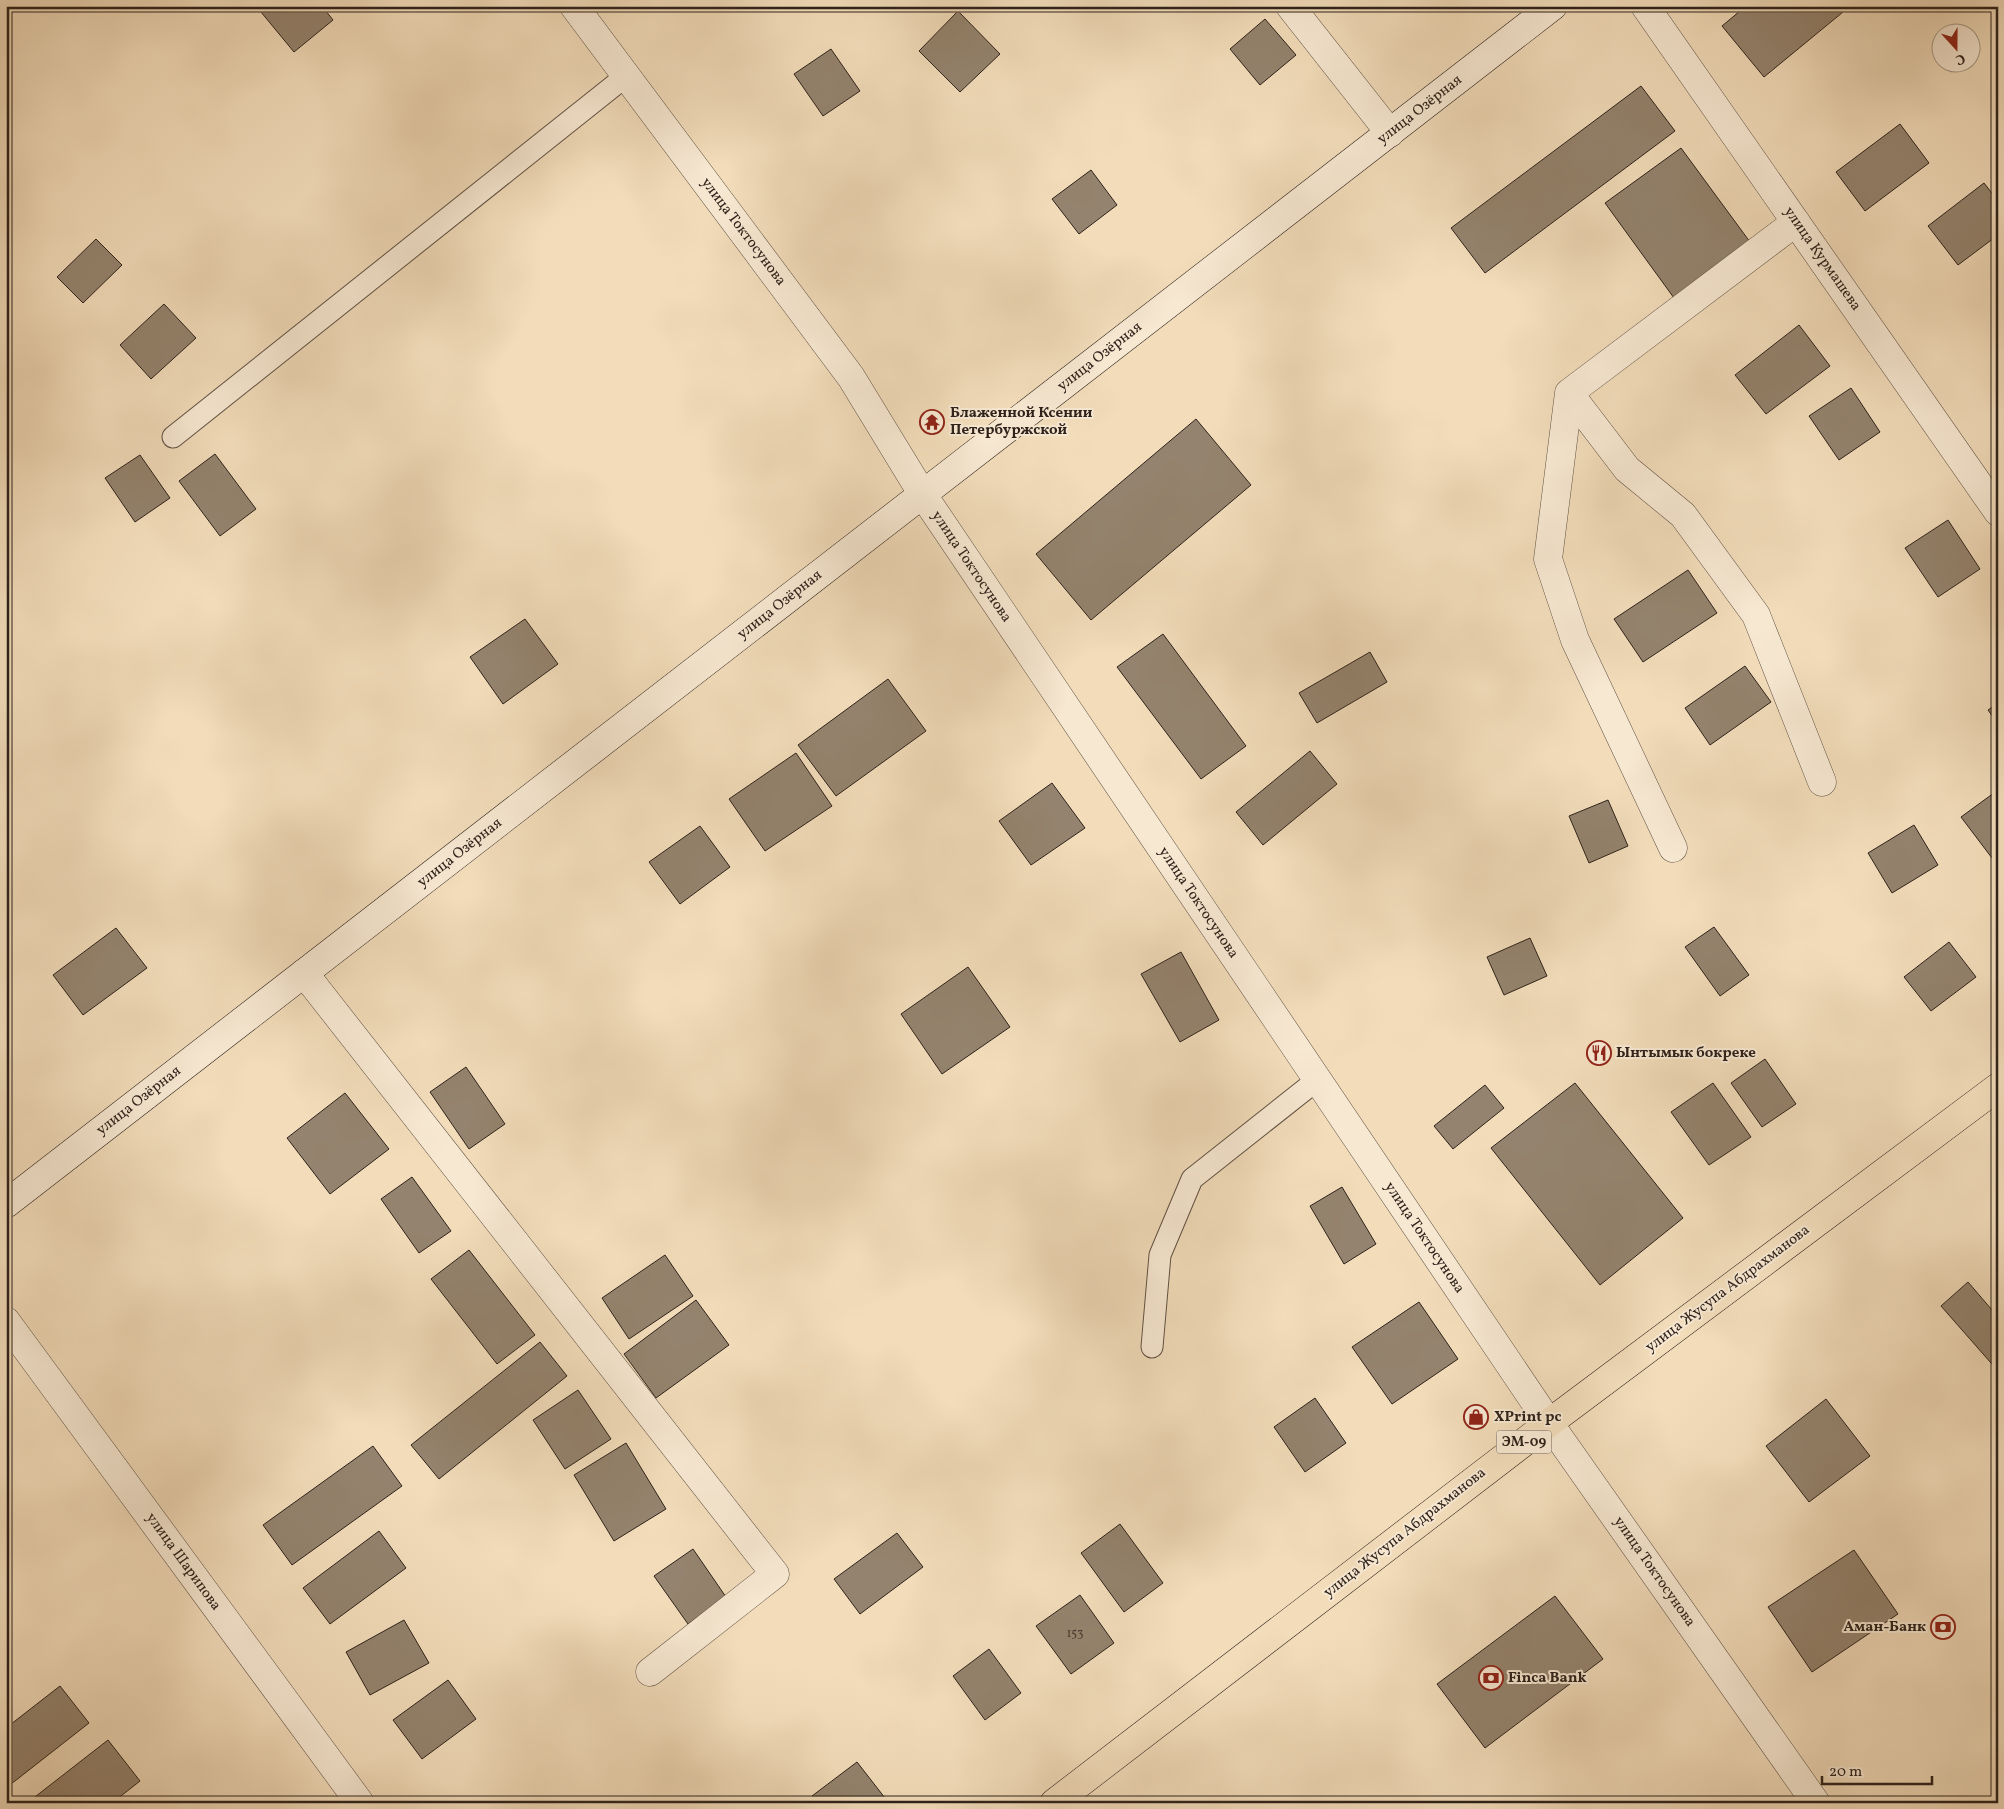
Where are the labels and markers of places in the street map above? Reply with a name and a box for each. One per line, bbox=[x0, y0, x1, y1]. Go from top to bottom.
place label: Блаженной Ксении Петербуржской bbox=[950, 403, 1093, 441]
temple icon: Блаженной Ксении Петербуржской bbox=[919, 409, 945, 435]
restaurant icon: Ынтымык бокреке bbox=[1586, 1040, 1612, 1066]
place label: Ынтымык бокреке bbox=[1616, 1043, 1756, 1064]
shop icon: XPrint pc bbox=[1463, 1404, 1489, 1430]
place label: XPrint pc bbox=[1494, 1407, 1561, 1428]
bank icon: Аман-Банк bbox=[1930, 1614, 1956, 1640]
place label: Аман-Банк bbox=[1843, 1617, 1926, 1638]
bank icon: Finca Bank bbox=[1478, 1665, 1504, 1691]
place label: Finca Bank bbox=[1508, 1668, 1587, 1689]

